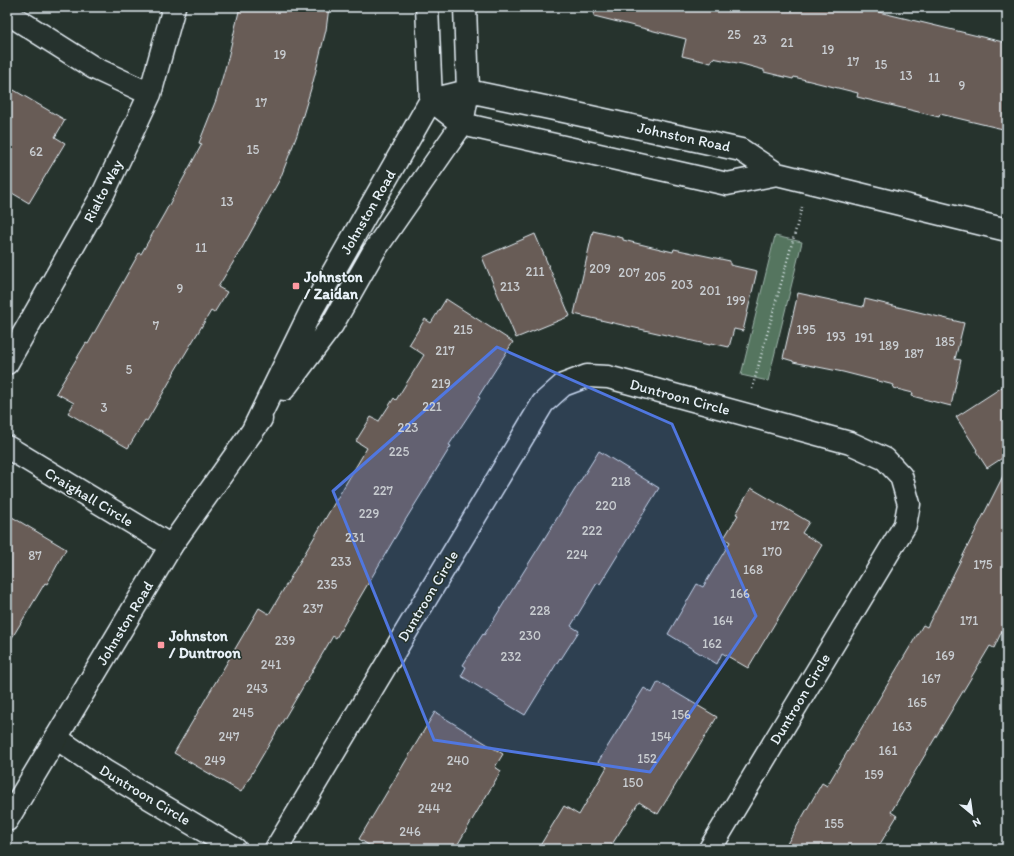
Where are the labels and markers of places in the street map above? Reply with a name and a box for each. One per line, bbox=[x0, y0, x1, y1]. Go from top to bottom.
place label: Johnston / Zaidan bbox=[303, 268, 364, 303]
marker: Johnston / Zaidan bbox=[291, 281, 301, 291]
place label: Johnston / Duntroon bbox=[168, 627, 241, 662]
marker: Johnston / Duntroon bbox=[156, 640, 166, 650]

